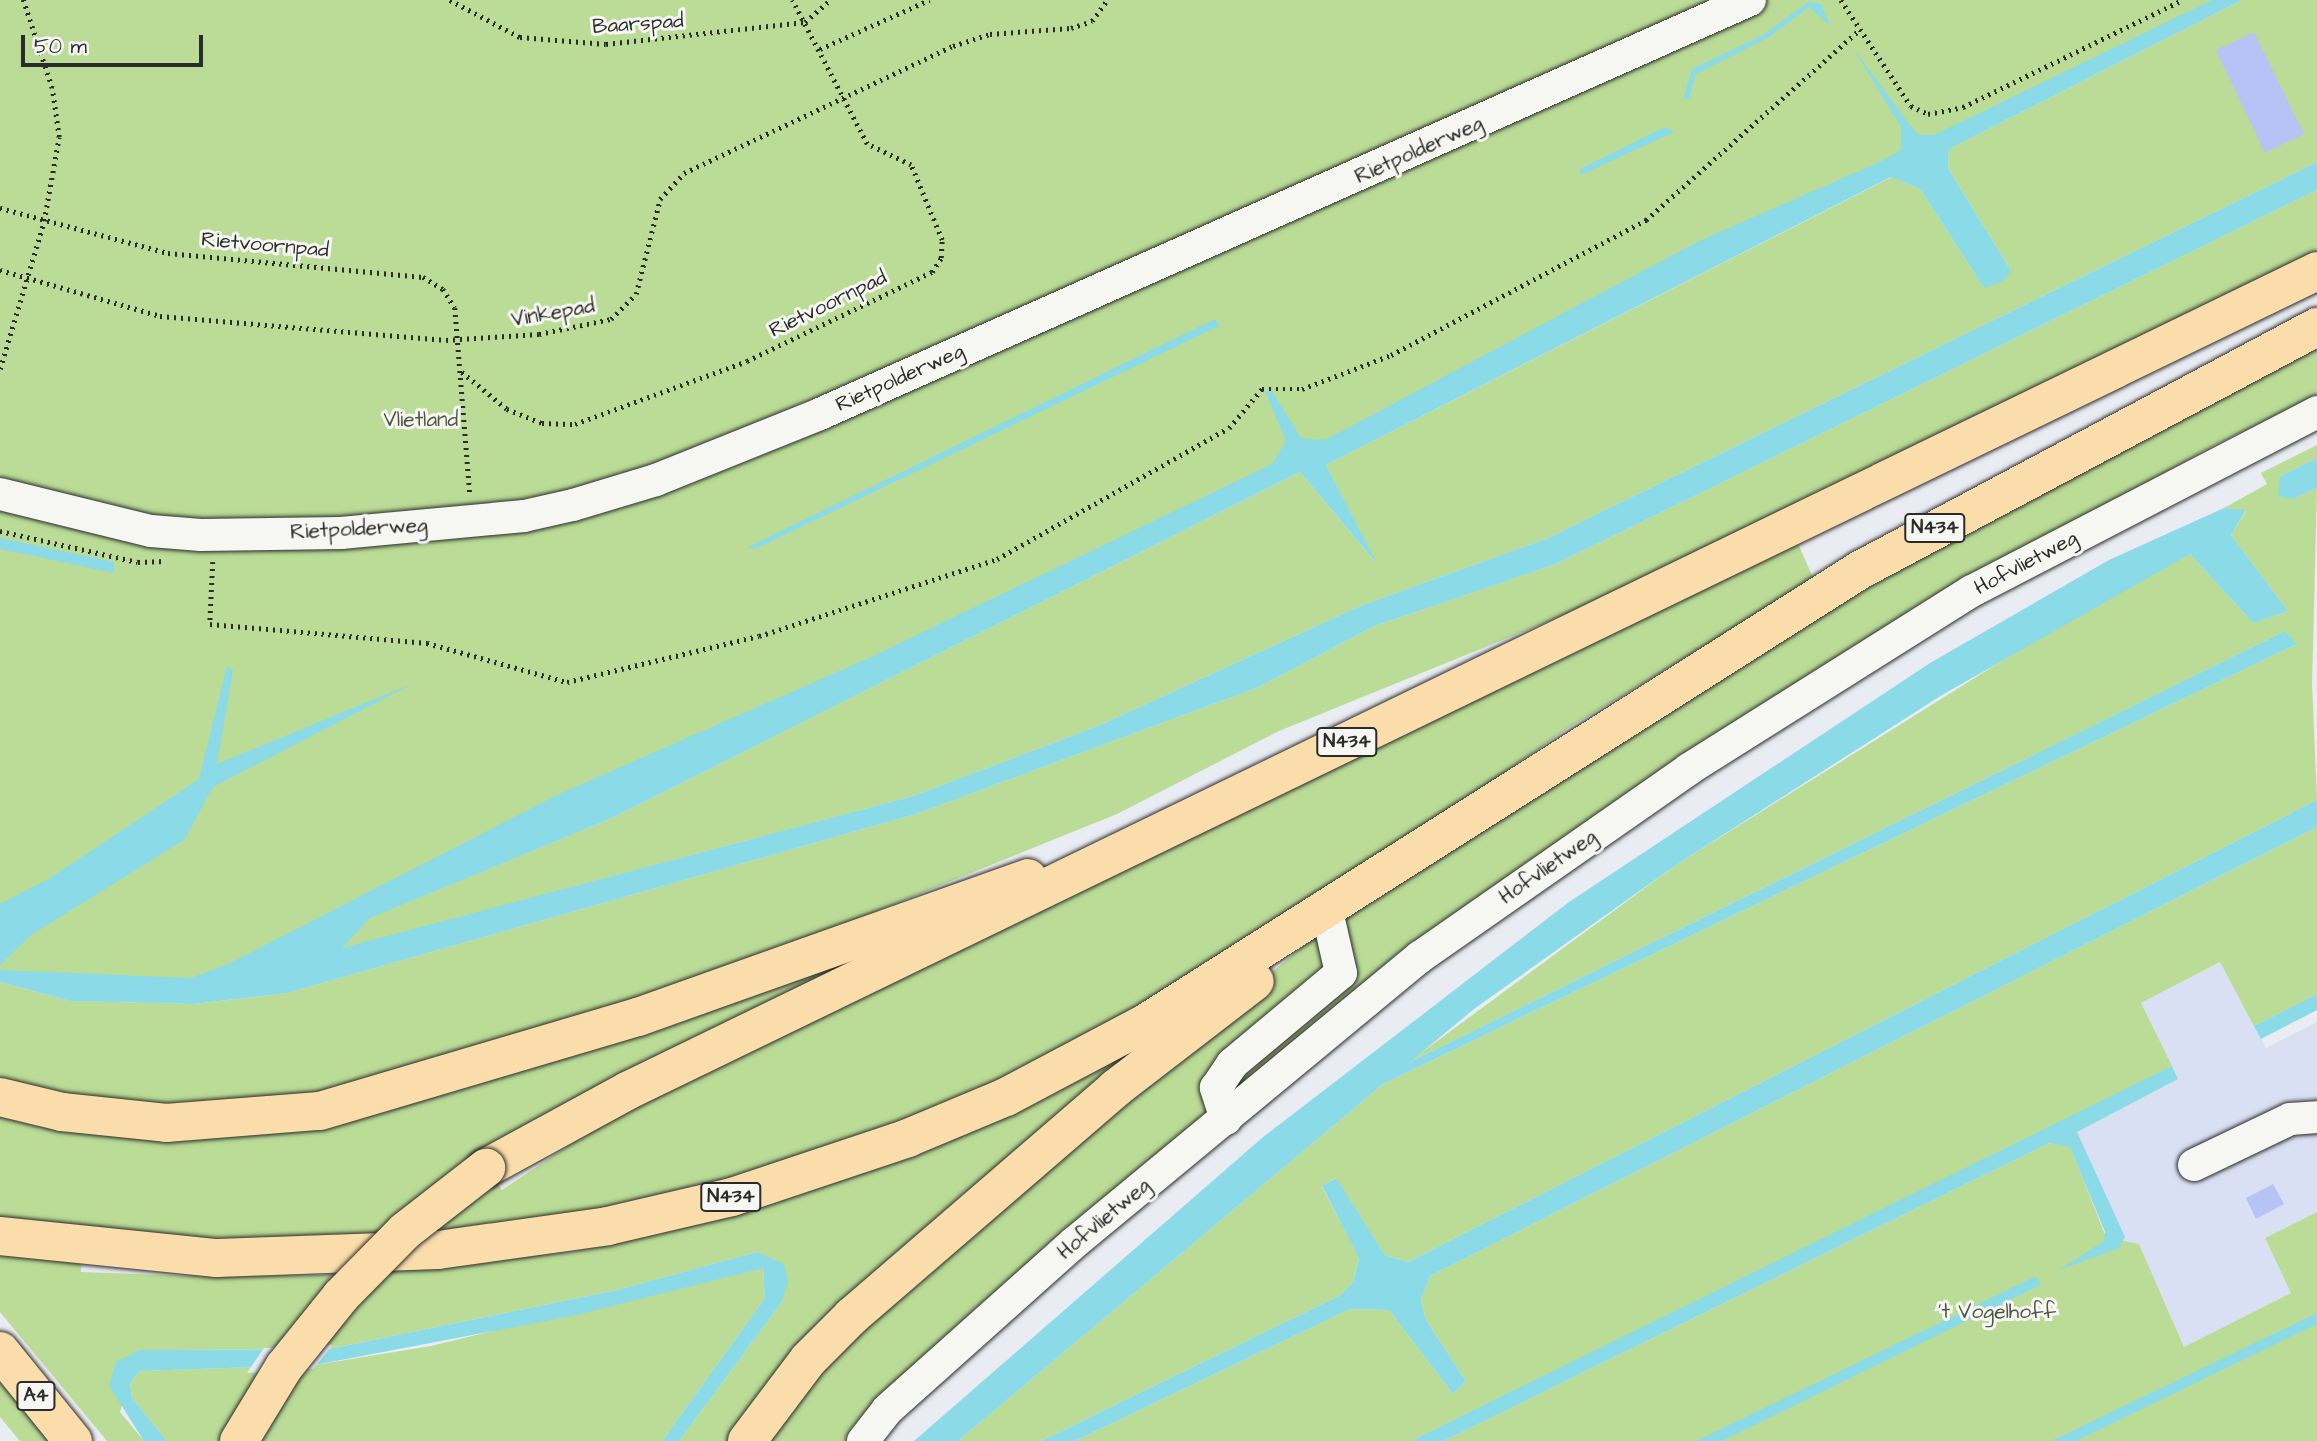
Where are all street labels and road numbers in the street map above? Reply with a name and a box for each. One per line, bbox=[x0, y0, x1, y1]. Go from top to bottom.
street label: Baarspad bbox=[591, 8, 685, 40]
street label: Rietpolderweg bbox=[1351, 110, 1487, 190]
street label: Rietvoornpad bbox=[200, 227, 330, 263]
street label: Rietvoornpad bbox=[765, 265, 891, 343]
street label: Vinkepad bbox=[509, 293, 597, 333]
street label: Rietpolderweg bbox=[832, 338, 968, 418]
road number: N434 bbox=[1904, 512, 1966, 544]
street label: Rietpolderweg bbox=[290, 513, 428, 545]
street label: Hofvlietweg bbox=[1970, 525, 2082, 601]
road number: N434 bbox=[1316, 726, 1378, 758]
street label: Hofvlietweg bbox=[1494, 824, 1602, 910]
street label: Hofvlietweg bbox=[1052, 1173, 1156, 1265]
road number: N434 bbox=[700, 1182, 762, 1212]
road number: A4 bbox=[15, 1380, 57, 1412]

